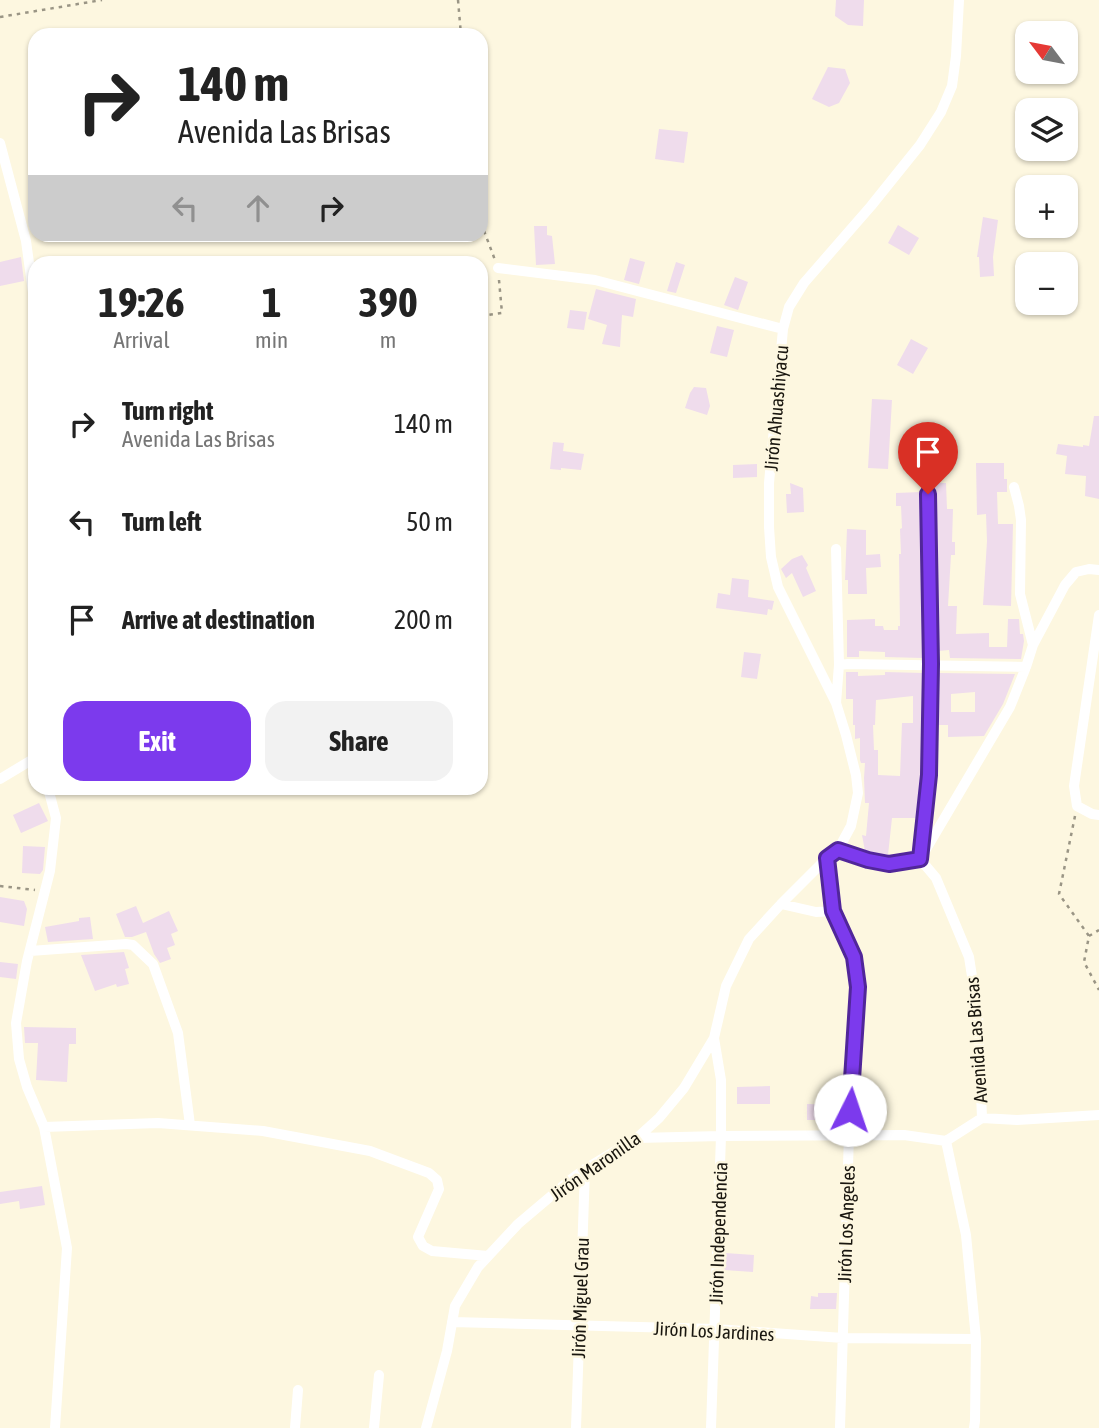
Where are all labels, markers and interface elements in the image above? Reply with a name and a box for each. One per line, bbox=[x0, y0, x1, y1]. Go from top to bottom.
north arrow bbox=[1015, 21, 1078, 84]
map controls bbox=[1015, 21, 1078, 315]
text: 140 m bbox=[178, 55, 289, 111]
icon: right bbox=[63, 56, 154, 147]
button: layers bbox=[1015, 98, 1078, 161]
text: Avenida Las Brisas bbox=[178, 113, 391, 150]
button: + bbox=[1015, 175, 1078, 238]
icon: left bbox=[166, 189, 204, 227]
icon: ahead bbox=[239, 189, 277, 227]
icon: right bbox=[312, 189, 350, 227]
button: − bbox=[1015, 252, 1078, 315]
text: 19:26 bbox=[98, 278, 185, 326]
text: 1 bbox=[262, 278, 281, 326]
text: 390 bbox=[358, 278, 418, 326]
text: Arrival bbox=[113, 327, 170, 353]
text: min bbox=[255, 327, 288, 353]
text: m bbox=[380, 327, 396, 353]
street label: Jirón Ahuashiyacu bbox=[760, 344, 792, 472]
text: Turn right bbox=[122, 396, 213, 426]
icon: right bbox=[63, 405, 101, 443]
text: 140 m bbox=[394, 409, 453, 439]
pin bbox=[898, 422, 958, 494]
text: Avenida Las Brisas bbox=[122, 426, 275, 452]
icon: arrive bbox=[909, 433, 947, 471]
icon: left bbox=[63, 503, 101, 541]
text: Turn left bbox=[122, 507, 202, 537]
text: 50 m bbox=[406, 507, 453, 537]
icon: arrive bbox=[63, 601, 101, 639]
text: Arrive at destination bbox=[122, 605, 315, 635]
text: 200 m bbox=[394, 605, 453, 635]
button: Exit bbox=[63, 701, 251, 781]
button: Share bbox=[265, 701, 453, 781]
street label: Avenida Las Brisas bbox=[961, 976, 991, 1104]
position arrow bbox=[813, 1073, 887, 1147]
street label: Jirón Maronilla bbox=[546, 1127, 644, 1205]
street label: Jirón Independencia bbox=[705, 1161, 731, 1305]
street label: Jirón Los Angeles bbox=[833, 1165, 859, 1283]
street label: Jirón Miguel Grau bbox=[567, 1237, 593, 1359]
street label: Jirón Los Jardines bbox=[653, 1317, 775, 1345]

